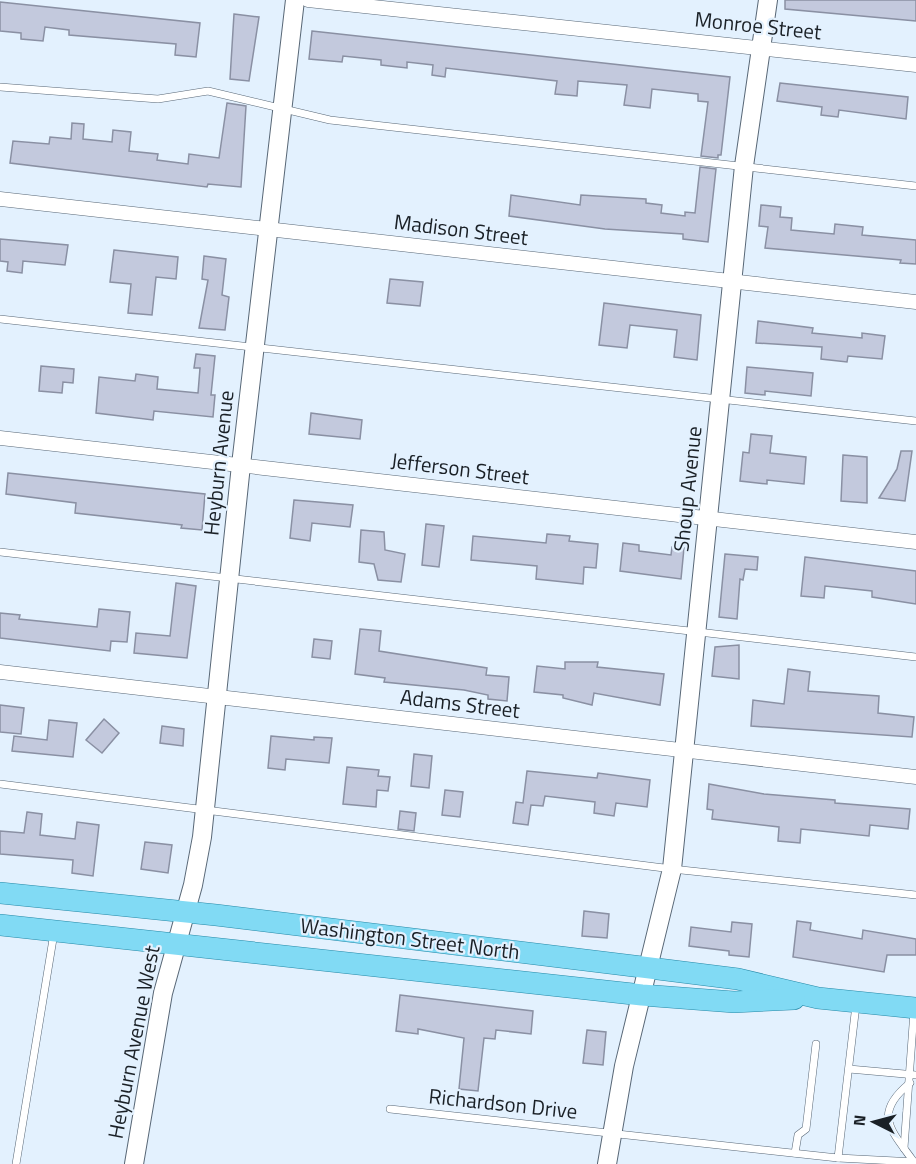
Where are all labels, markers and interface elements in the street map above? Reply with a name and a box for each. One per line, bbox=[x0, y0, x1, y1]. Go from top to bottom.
street label: Monroe Street bbox=[693, 2, 824, 48]
street label: Madison Street bbox=[392, 205, 531, 253]
street label: Heyburn Avenue bbox=[194, 389, 242, 537]
street label: Shoup Avenue bbox=[664, 424, 710, 553]
street label: Jefferson Street bbox=[389, 444, 532, 492]
street label: Adams Street bbox=[399, 680, 522, 726]
street label: Washington Street North bbox=[299, 909, 522, 967]
street label: Heyburn Avenue West bbox=[99, 942, 168, 1141]
street label: Richardson Drive bbox=[427, 1079, 579, 1127]
north arrow bbox=[844, 1092, 904, 1152]
text: N bbox=[847, 1114, 872, 1127]

